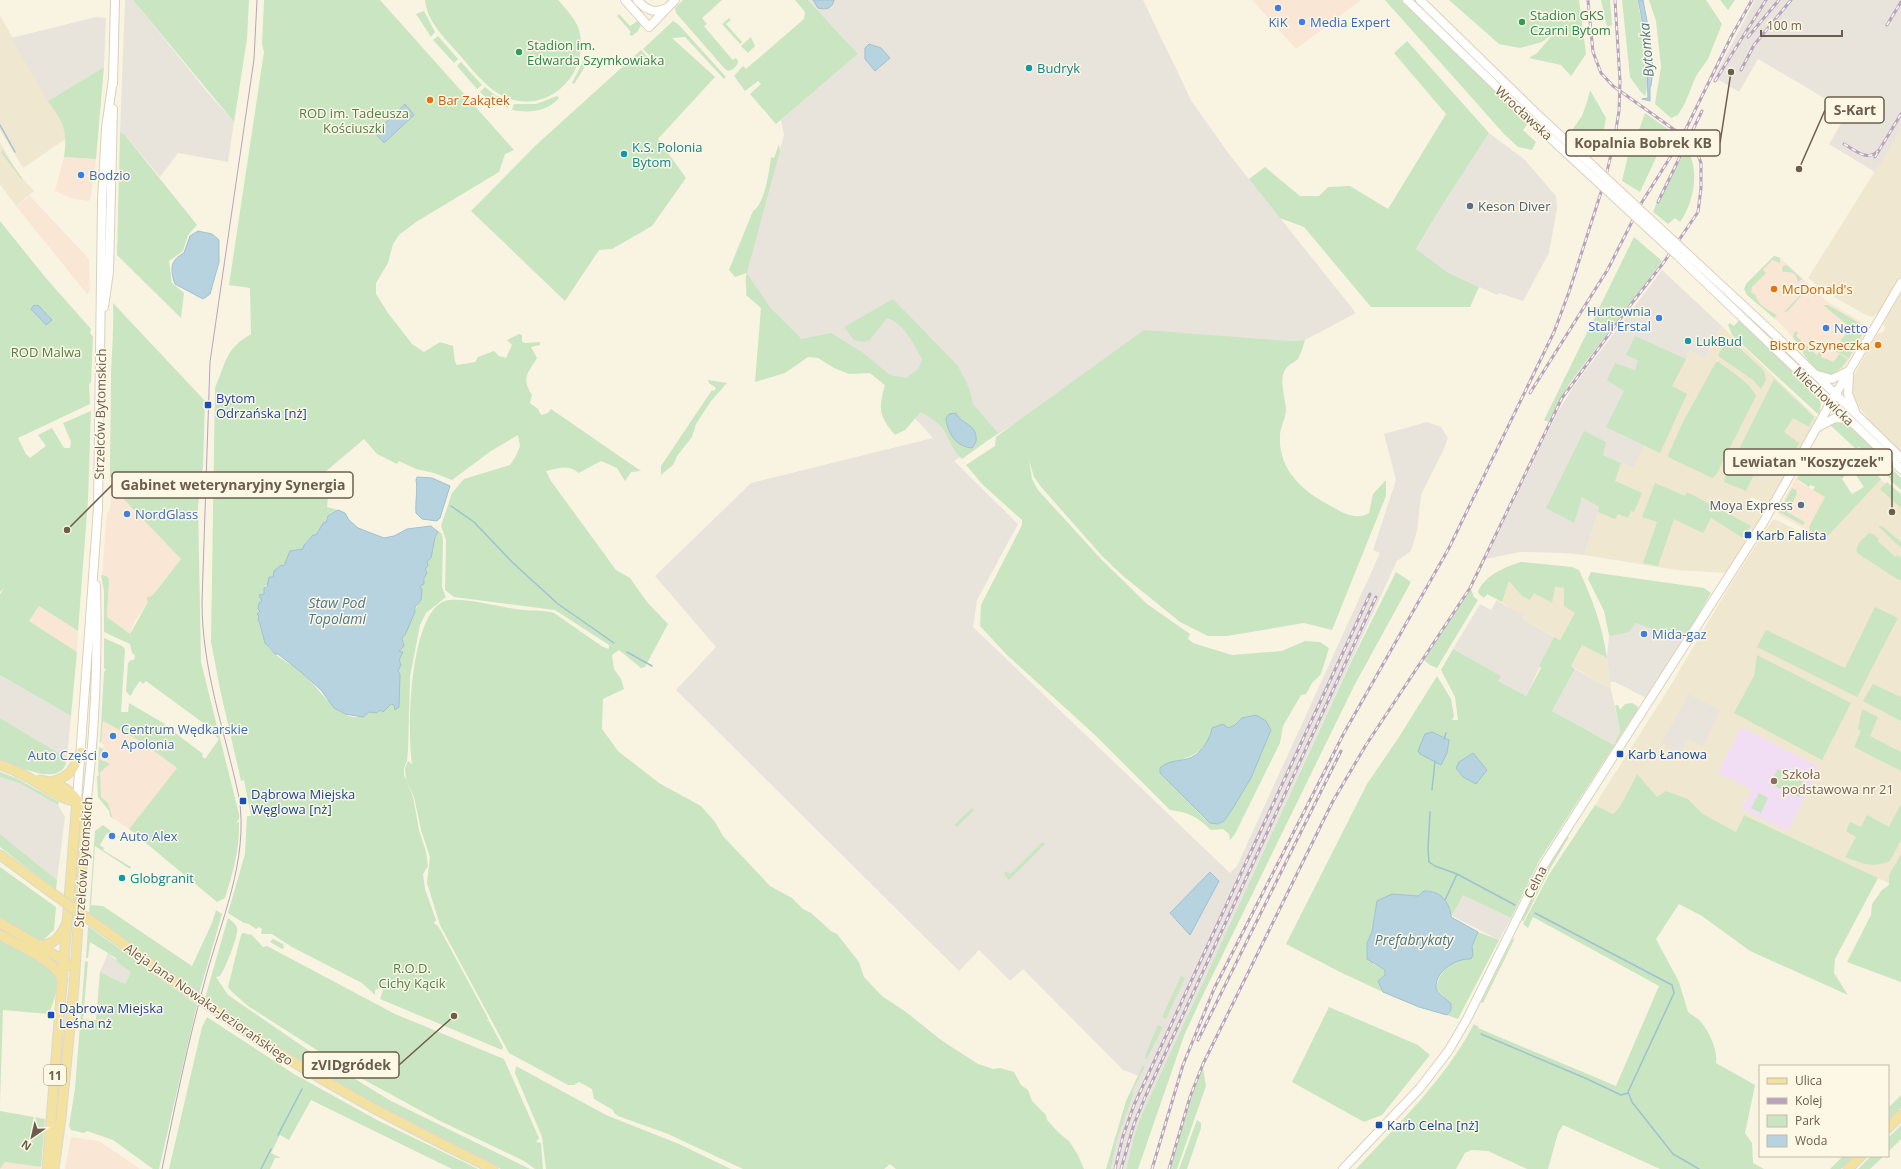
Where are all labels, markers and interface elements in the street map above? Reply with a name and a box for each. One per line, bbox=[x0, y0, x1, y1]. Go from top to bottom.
marker: KiK bbox=[1273, 3, 1283, 13]
place label: Stadion GKS Czarni Bytom bbox=[1530, 6, 1611, 39]
scale bar bbox=[1761, 12, 1842, 38]
place label: KiK bbox=[1268, 13, 1288, 31]
place label: Media Expert bbox=[1310, 13, 1390, 31]
marker: Media Expert bbox=[1297, 17, 1307, 27]
marker: Stadion GKS Czarni Bytom bbox=[1517, 17, 1527, 27]
text: 100 m bbox=[1767, 17, 1802, 34]
water label: Bytomka bbox=[1634, 22, 1658, 78]
place label: Stadion im. Edwarda Szymkowiaka bbox=[527, 36, 664, 69]
marker: Stadion im. Edwarda Szymkowiaka bbox=[514, 47, 524, 57]
place label: Budryk bbox=[1037, 59, 1080, 77]
marker: Budryk bbox=[1024, 63, 1034, 73]
street label: Wrocławska bbox=[1491, 82, 1557, 144]
place label: Bar Zakątek bbox=[438, 91, 510, 109]
marker: Bar Zakątek bbox=[425, 95, 435, 105]
callout: S-Kart bbox=[1825, 97, 1884, 123]
text: S-Kart bbox=[1834, 100, 1876, 119]
park label: ROD im. Tadeusza Kościuszki bbox=[299, 104, 409, 137]
callout: Kopalnia Bobrek KB bbox=[1566, 130, 1720, 156]
text: Kopalnia Bobrek KB bbox=[1574, 133, 1712, 152]
place label: K.S. Polonia Bytom bbox=[632, 138, 703, 171]
marker: K.S. Polonia Bytom bbox=[619, 149, 629, 159]
place label: Bodzio bbox=[89, 166, 131, 184]
marker: Bodzio bbox=[76, 170, 86, 180]
place label: Keson Diver bbox=[1478, 197, 1551, 215]
marker: Keson Diver bbox=[1465, 201, 1475, 211]
place label: McDonald's bbox=[1782, 280, 1853, 298]
marker: McDonald's bbox=[1769, 284, 1779, 294]
place label: Hurtownia Stali Erstal bbox=[1587, 302, 1651, 335]
marker: Hurtownia Stali Erstal bbox=[1654, 313, 1664, 323]
place label: Netto bbox=[1834, 319, 1868, 337]
marker: Netto bbox=[1821, 323, 1831, 333]
place label: LukBud bbox=[1696, 332, 1742, 350]
marker: LukBud bbox=[1683, 336, 1693, 346]
place label: Bistro Szyneczka bbox=[1770, 336, 1870, 354]
marker: Bistro Szyneczka bbox=[1873, 340, 1883, 350]
park label: ROD Malwa bbox=[11, 343, 81, 361]
street label: Strzelców Bytomskich bbox=[90, 348, 110, 480]
street label: Miechowicka bbox=[1790, 362, 1858, 430]
place label: Bytom Odrzańska [nż] bbox=[216, 389, 307, 422]
marker: Bytom Odrzańska [nż] bbox=[203, 400, 213, 410]
callout: Lewiatan "Koszyczek" bbox=[1724, 449, 1892, 475]
text: Lewiatan "Koszyczek" bbox=[1732, 452, 1884, 471]
callout: Gabinet weterynaryjny Synergia bbox=[112, 472, 353, 498]
text: Gabinet weterynaryjny Synergia bbox=[120, 475, 346, 494]
place label: Moya Express bbox=[1709, 496, 1793, 514]
marker: Moya Express bbox=[1796, 500, 1806, 510]
place label: NordGlass bbox=[135, 505, 198, 523]
marker: NordGlass bbox=[122, 509, 132, 519]
place label: Karb Falista bbox=[1756, 526, 1826, 544]
marker: Karb Falista bbox=[1743, 530, 1753, 540]
water label: Staw Pod Topolami bbox=[308, 593, 366, 628]
place label: Mida-gaz bbox=[1652, 625, 1707, 643]
marker: Mida-gaz bbox=[1639, 629, 1649, 639]
place label: Centrum Wędkarskie Apolonia bbox=[121, 720, 248, 753]
marker: Centrum Wędkarskie Apolonia bbox=[108, 731, 118, 741]
place label: Karb Łanowa bbox=[1628, 745, 1707, 763]
place label: Auto Części bbox=[28, 746, 97, 764]
marker: Karb Łanowa bbox=[1615, 749, 1625, 759]
marker: Auto Części bbox=[100, 750, 110, 760]
place label: Szkoła podstawowa nr 21 bbox=[1782, 765, 1894, 798]
marker: Szkoła podstawowa nr 21 bbox=[1769, 776, 1779, 786]
place label: Dąbrowa Miejska Węglowa [nż] bbox=[251, 785, 355, 818]
street label: Strzelców Bytomskich bbox=[69, 796, 97, 928]
marker: Dąbrowa Miejska Węglowa [nż] bbox=[238, 796, 248, 806]
place label: Auto Alex bbox=[120, 827, 178, 845]
marker: Auto Alex bbox=[107, 831, 117, 841]
street label: Celna bbox=[1519, 863, 1551, 901]
place label: Globgranit bbox=[130, 869, 194, 887]
marker: Globgranit bbox=[117, 873, 127, 883]
water label: Prefabrykaty bbox=[1375, 930, 1455, 949]
street label: Aleja Jana Nowaka-Jeziorańskiego bbox=[121, 939, 297, 1069]
park label: R.O.D. Cichy Kącik bbox=[378, 959, 446, 992]
place label: Dąbrowa Miejska Leśna nż bbox=[59, 999, 163, 1032]
marker: Dąbrowa Miejska Leśna nż bbox=[46, 1010, 56, 1020]
callout: zVIDgródek bbox=[303, 1052, 399, 1078]
text: zVIDgródek bbox=[311, 1055, 391, 1074]
road number: 11 bbox=[44, 1065, 66, 1085]
legend bbox=[1759, 1065, 1889, 1157]
text: Ulica bbox=[1795, 1072, 1822, 1089]
text: Kolej bbox=[1795, 1092, 1822, 1109]
text: Park bbox=[1795, 1112, 1821, 1129]
place label: Karb Celna [nż] bbox=[1387, 1116, 1479, 1134]
north arrow bbox=[12, 1117, 52, 1157]
marker: Karb Celna [nż] bbox=[1374, 1120, 1384, 1130]
text: Woda bbox=[1795, 1132, 1827, 1149]
text: N bbox=[18, 1137, 34, 1154]

